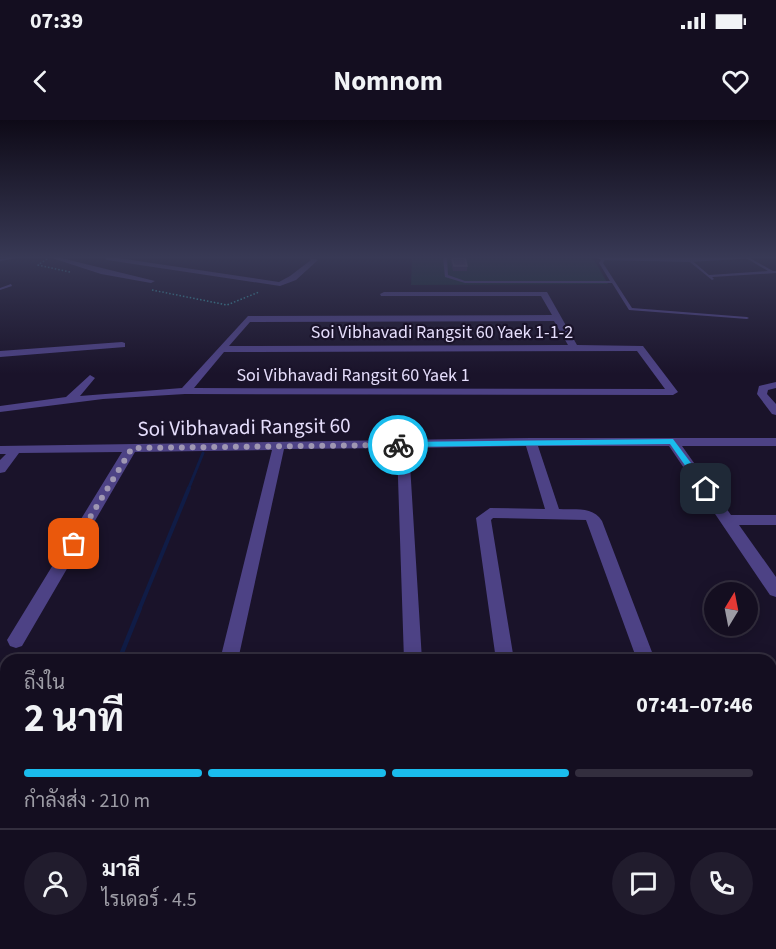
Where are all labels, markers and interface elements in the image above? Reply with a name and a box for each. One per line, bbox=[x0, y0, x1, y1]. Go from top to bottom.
text: 07:39 bbox=[30, 5, 83, 37]
text: Nomnom bbox=[333, 62, 443, 101]
icon: back bbox=[24, 65, 57, 98]
icon: heart bbox=[719, 65, 752, 98]
street label: Soi Vibhavadi Rangsit 60 Yaek 1-1-2 bbox=[311, 320, 573, 345]
street label: Soi Vibhavadi Rangsit 60 Yaek 1 bbox=[236, 363, 470, 388]
street label: Soi Vibhavadi Rangsit 60 bbox=[137, 410, 351, 444]
courier bbox=[368, 415, 428, 475]
icon: bike bbox=[382, 429, 415, 462]
pin bbox=[680, 463, 731, 514]
icon: home bbox=[689, 472, 722, 505]
pin bbox=[48, 518, 99, 569]
icon: bag bbox=[57, 527, 90, 560]
north arrow bbox=[704, 582, 758, 636]
map controls bbox=[704, 582, 758, 636]
text: ถึงใน bbox=[24, 669, 65, 697]
text: 07:41–07:46 bbox=[636, 689, 753, 721]
text: 2 นาที bbox=[24, 691, 124, 747]
text: กำลังส่ง · 210 m bbox=[24, 787, 150, 815]
button: person bbox=[24, 852, 87, 915]
button: chat bbox=[612, 852, 675, 915]
button: phone bbox=[690, 852, 753, 915]
text: มาลี bbox=[102, 853, 140, 885]
text: ไรเดอร์ · 4.5 bbox=[102, 886, 197, 914]

